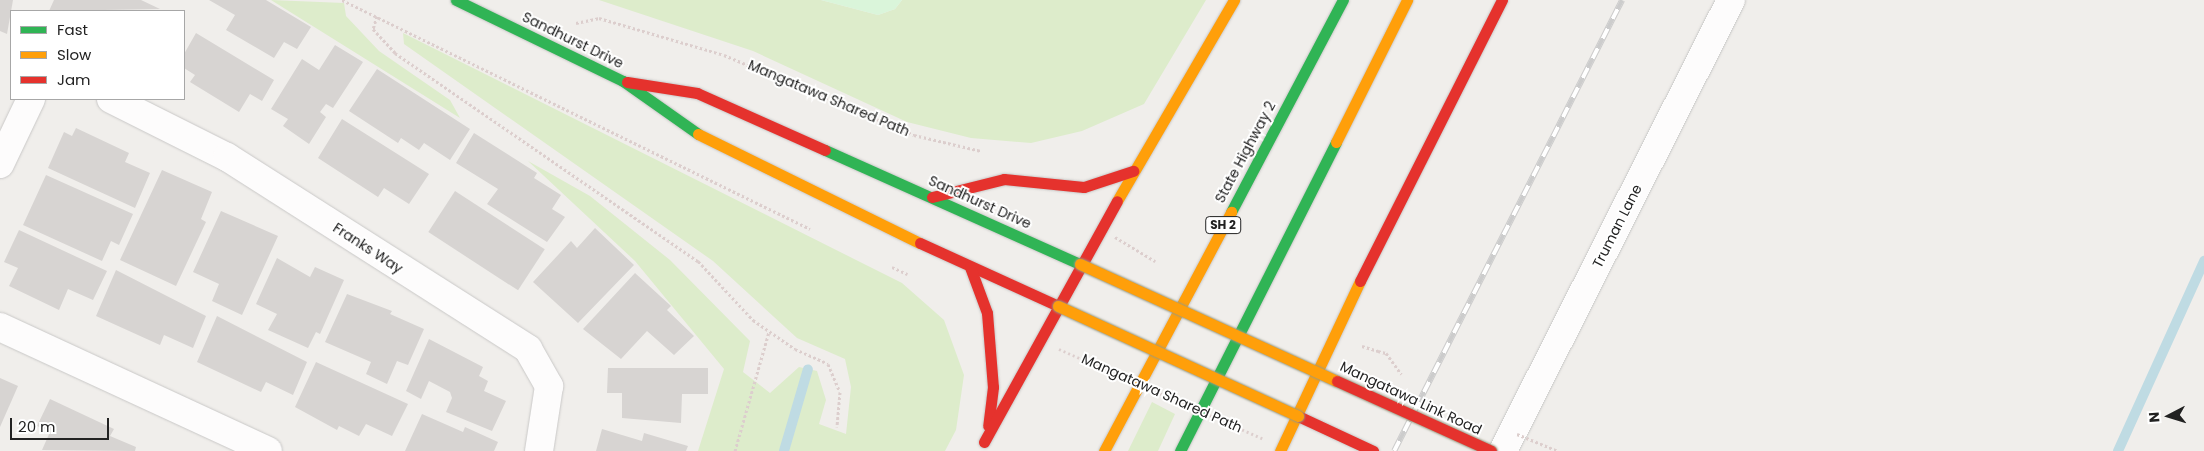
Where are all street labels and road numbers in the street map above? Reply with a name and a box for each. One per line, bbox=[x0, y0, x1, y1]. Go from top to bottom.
street label: Sandhurst Drive bbox=[520, 8, 626, 72]
street label: Mangatawa Shared Path bbox=[746, 56, 912, 140]
street label: State Highway 2 bbox=[1211, 98, 1279, 206]
street label: Sandhurst Drive bbox=[926, 172, 1034, 232]
street label: Truman Lane bbox=[1589, 181, 1645, 271]
road number: SH 2 bbox=[1204, 216, 1242, 234]
street label: Franks Way bbox=[330, 219, 406, 277]
street label: Mangatawa Shared Path bbox=[1079, 350, 1245, 436]
street label: Mangatawa Link Road bbox=[1337, 358, 1485, 438]

